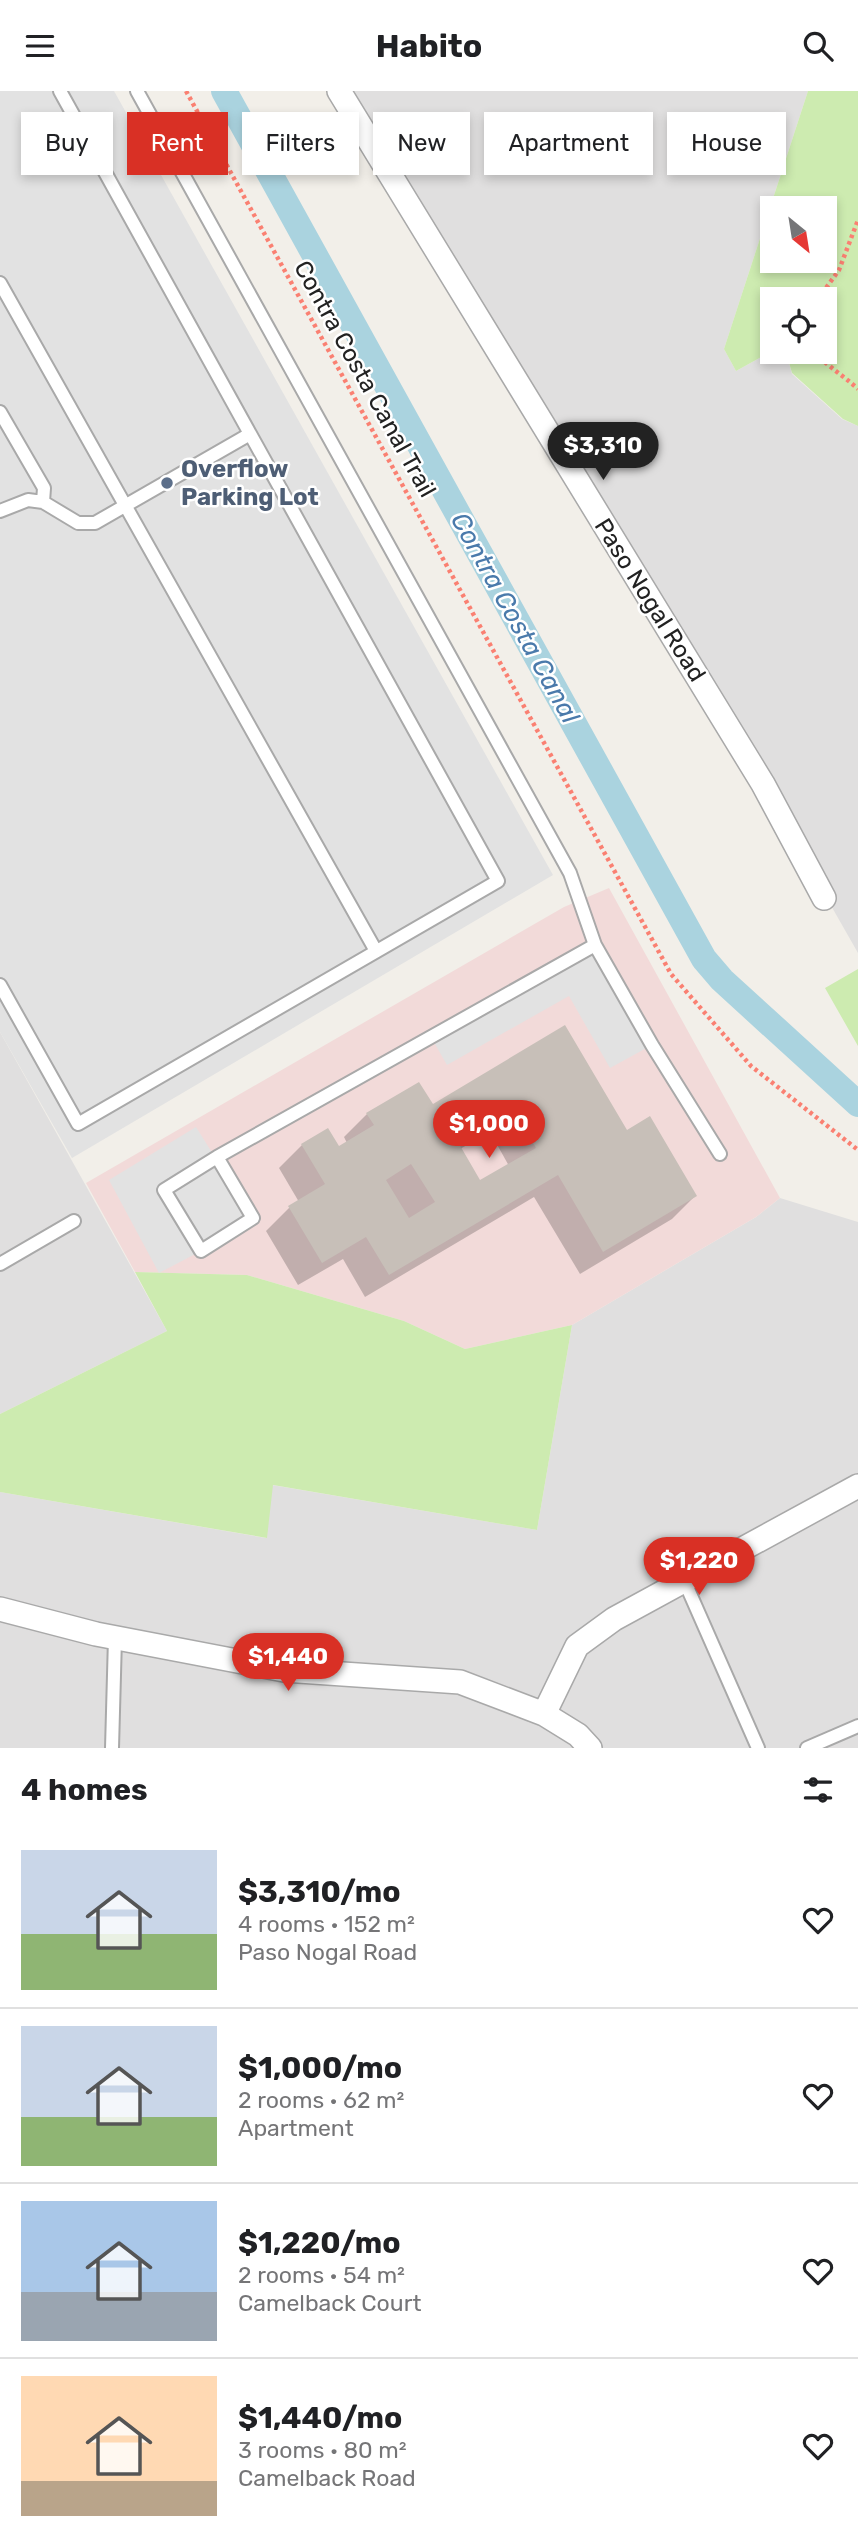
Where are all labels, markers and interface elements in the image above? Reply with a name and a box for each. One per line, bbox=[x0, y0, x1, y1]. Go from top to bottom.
icon: menu bbox=[21, 27, 59, 65]
text: Habito bbox=[376, 27, 482, 65]
icon: search bbox=[799, 27, 837, 65]
chip: Buy bbox=[21, 112, 113, 175]
chip: Rent bbox=[127, 112, 228, 175]
chip: Filters bbox=[242, 112, 359, 175]
chip: New bbox=[373, 112, 470, 175]
chip: Apartment bbox=[484, 112, 653, 175]
chip: House bbox=[667, 112, 786, 175]
north arrow bbox=[760, 196, 836, 273]
map controls bbox=[760, 196, 837, 364]
street label: Contra Costa Canal Trail bbox=[288, 256, 442, 502]
button: locate bbox=[760, 287, 837, 364]
pin: $3,310 bbox=[546, 423, 660, 482]
text: $3,310 bbox=[564, 431, 642, 459]
place label: Overflow Parking Lot bbox=[181, 455, 319, 511]
marker: Overflow Parking Lot bbox=[159, 475, 175, 491]
water label: Contra Costa Canal bbox=[444, 507, 586, 729]
street label: Paso Nogal Road bbox=[589, 513, 711, 687]
pin: $1,000 bbox=[432, 1101, 546, 1160]
text: $1,000 bbox=[449, 1109, 529, 1137]
pin: $1,220 bbox=[642, 1537, 756, 1597]
text: $1,220 bbox=[660, 1546, 738, 1574]
pin: $1,440 bbox=[231, 1633, 345, 1693]
text: $1,440 bbox=[248, 1642, 328, 1670]
icon: filters bbox=[799, 1771, 837, 1809]
text: 4 homes bbox=[21, 1772, 148, 1808]
text: $3,310/mo bbox=[238, 1874, 401, 1910]
icon: home bbox=[77, 1878, 161, 1962]
icon: heart bbox=[799, 1901, 837, 1939]
text: 4 rooms · 152 m² bbox=[238, 1910, 415, 1938]
text: Paso Nogal Road bbox=[238, 1938, 417, 1966]
text: $1,000/mo bbox=[238, 2050, 402, 2086]
icon: home bbox=[77, 2054, 161, 2138]
icon: heart bbox=[799, 2077, 837, 2115]
text: 2 rooms · 62 m² bbox=[238, 2086, 404, 2114]
text: Apartment bbox=[238, 2114, 354, 2142]
text: $1,220/mo bbox=[238, 2225, 401, 2261]
icon: home bbox=[77, 2229, 161, 2313]
icon: heart bbox=[799, 2252, 837, 2290]
text: 2 rooms · 54 m² bbox=[238, 2261, 405, 2289]
text: Camelback Court bbox=[238, 2289, 421, 2317]
text: $1,440/mo bbox=[238, 2400, 402, 2436]
icon: home bbox=[77, 2404, 161, 2488]
icon: heart bbox=[799, 2427, 837, 2465]
text: 3 rooms · 80 m² bbox=[238, 2436, 407, 2464]
text: Camelback Road bbox=[238, 2464, 416, 2492]

